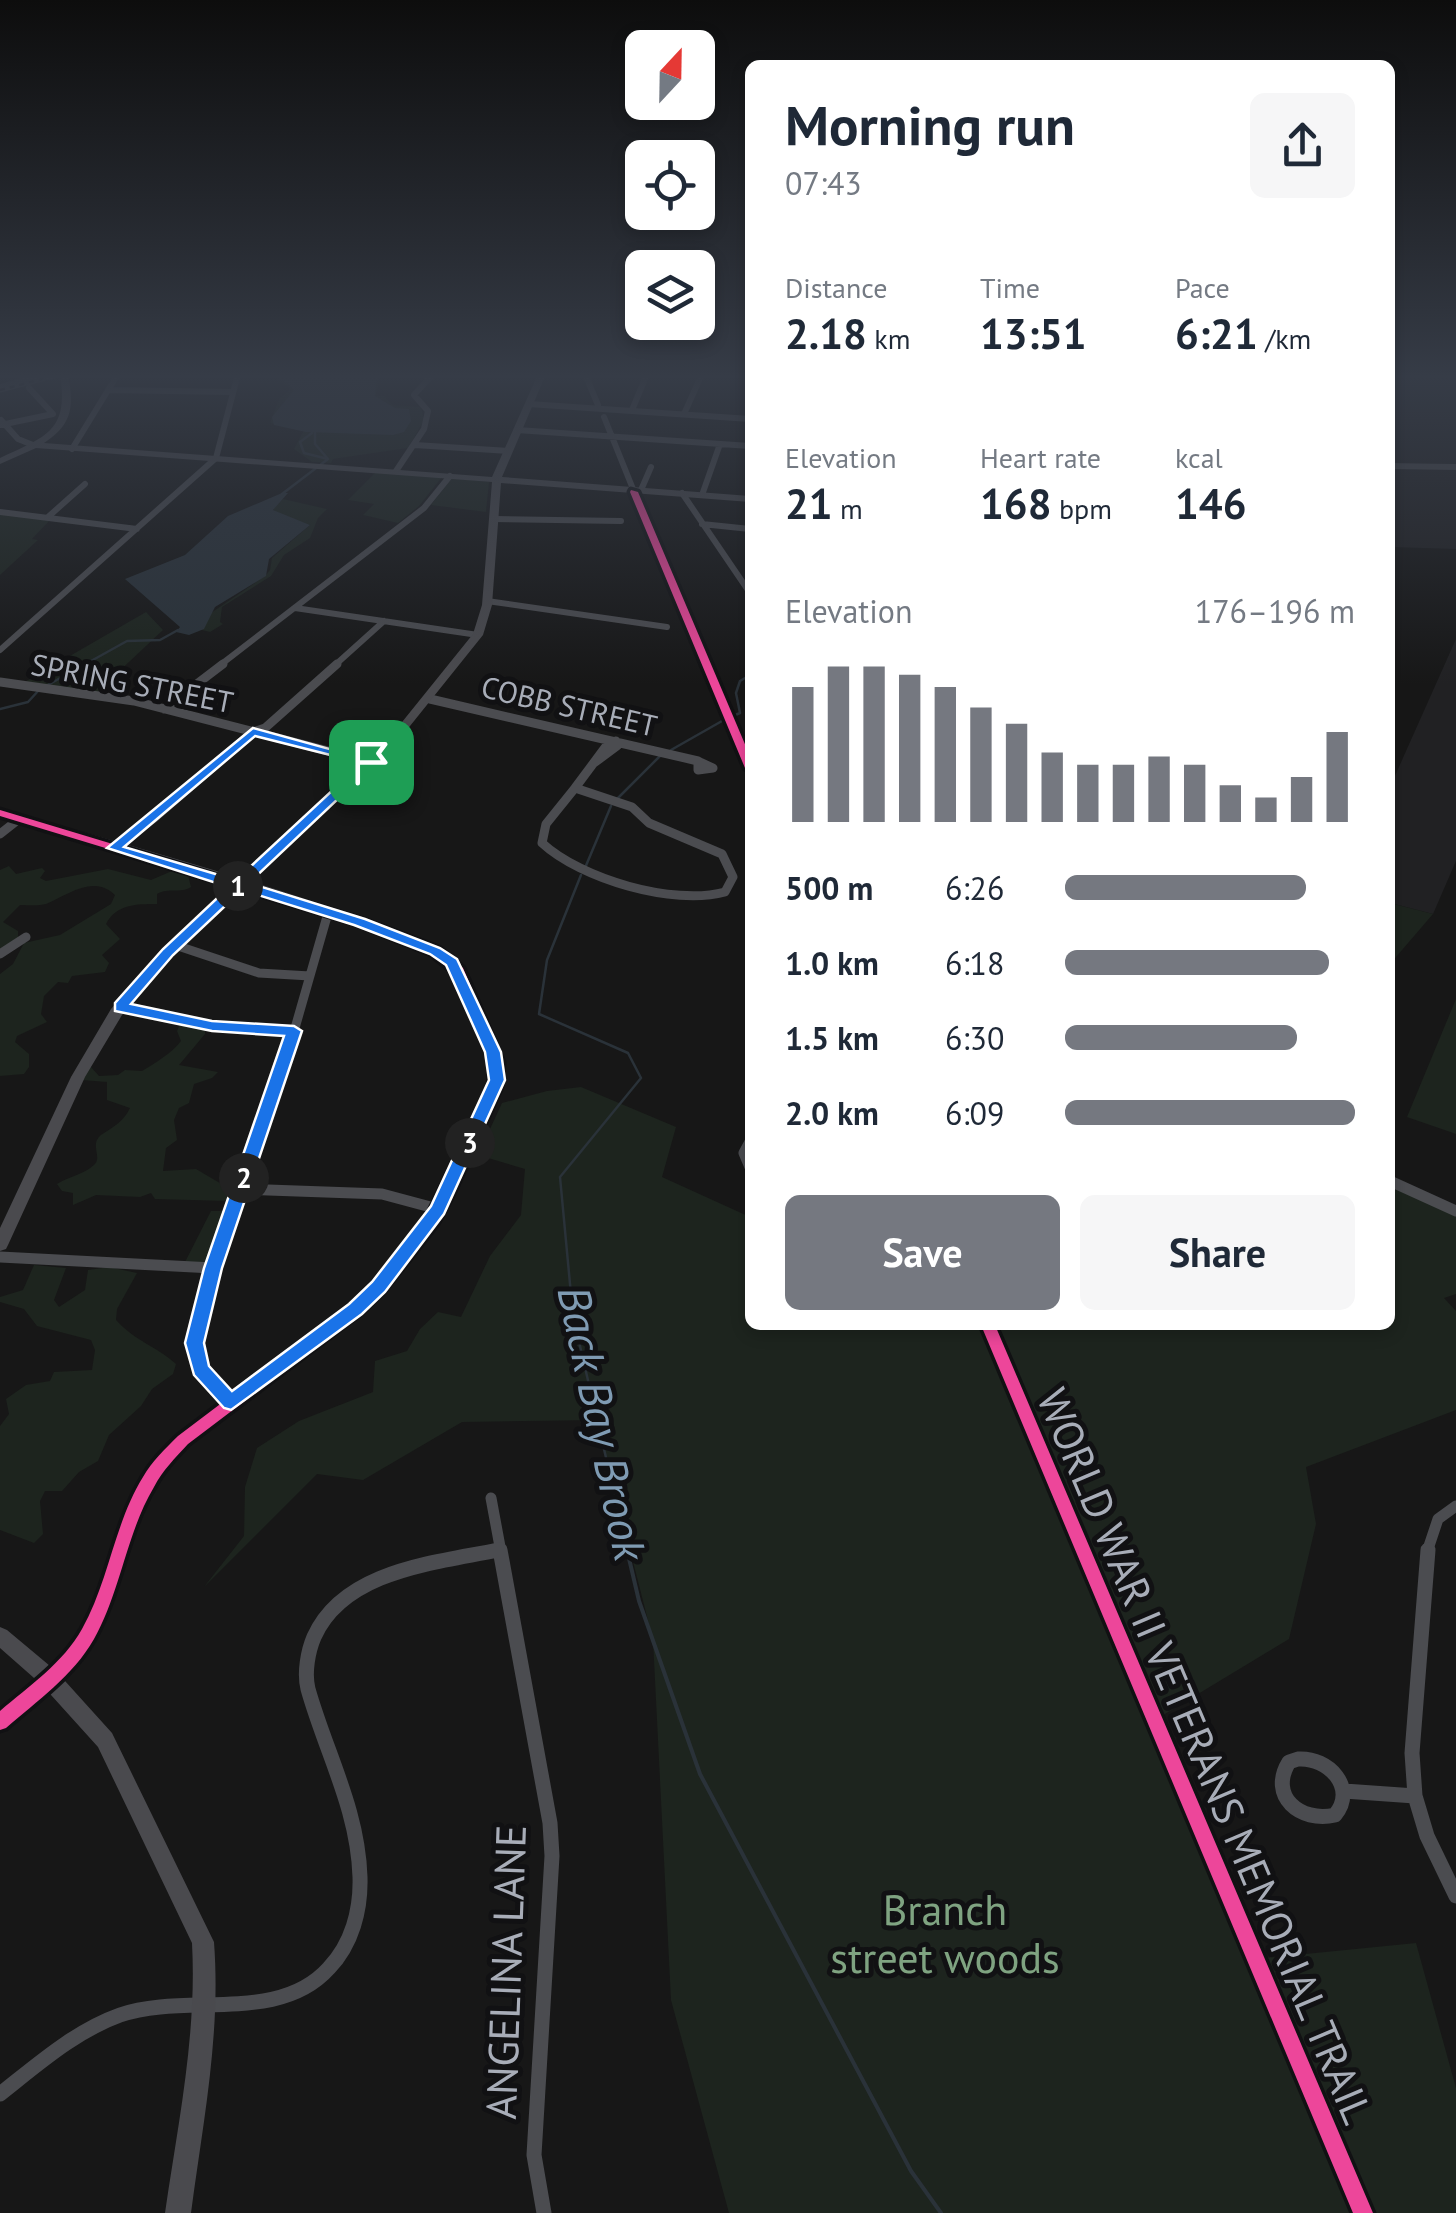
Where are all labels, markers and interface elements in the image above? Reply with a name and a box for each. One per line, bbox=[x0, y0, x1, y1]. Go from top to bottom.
north arrow bbox=[625, 30, 715, 120]
map controls bbox=[625, 30, 715, 340]
text: Morning run bbox=[785, 89, 1075, 160]
button: share bbox=[1250, 93, 1355, 198]
button: locate bbox=[625, 140, 715, 230]
text: 07:43 bbox=[785, 162, 862, 204]
button: layers bbox=[625, 250, 715, 340]
text: Distance bbox=[785, 269, 888, 306]
text: Time bbox=[980, 269, 1040, 306]
text: Pace bbox=[1175, 269, 1230, 306]
text: 2.18 bbox=[785, 306, 867, 361]
text: 13:51 bbox=[980, 306, 1087, 361]
text: 6:21 bbox=[1175, 306, 1258, 361]
text: km bbox=[867, 320, 910, 357]
text: /km bbox=[1258, 320, 1311, 357]
text: Elevation bbox=[785, 439, 897, 476]
text: Heart rate bbox=[980, 439, 1101, 476]
text: kcal bbox=[1175, 439, 1223, 476]
text: 21 bbox=[785, 476, 833, 531]
text: 168 bbox=[980, 476, 1051, 531]
text: 146 bbox=[1175, 476, 1246, 531]
text: m bbox=[833, 490, 863, 527]
text: bpm bbox=[1051, 490, 1112, 527]
text: Elevation bbox=[785, 590, 912, 632]
text: 176–196 m bbox=[1195, 590, 1355, 632]
street label: SPRING STREET bbox=[28, 644, 237, 721]
street label: COBB STREET bbox=[478, 666, 661, 745]
pin bbox=[329, 720, 414, 805]
icon: arrive bbox=[344, 735, 399, 790]
pin: 1 bbox=[213, 861, 263, 911]
text: 1 bbox=[230, 867, 246, 904]
text: 500 m bbox=[785, 867, 873, 909]
text: 6:26 bbox=[945, 867, 1004, 909]
text: 1.0 km bbox=[785, 942, 879, 984]
text: 6:18 bbox=[945, 942, 1004, 984]
text: 1.5 km bbox=[785, 1017, 879, 1059]
text: 6:30 bbox=[945, 1017, 1004, 1059]
text: 2.0 km bbox=[785, 1092, 879, 1134]
text: 6:09 bbox=[945, 1092, 1004, 1134]
pin: 3 bbox=[445, 1118, 495, 1168]
text: 3 bbox=[462, 1124, 478, 1161]
pin: 2 bbox=[219, 1153, 269, 1203]
text: 2 bbox=[236, 1159, 252, 1196]
button: Save bbox=[785, 1195, 1060, 1310]
button: Share bbox=[1080, 1195, 1355, 1310]
water label: Back Bay Brook bbox=[546, 1280, 661, 1567]
street label: WORLD WAR II VETERANS MEMORIAL TRAIL bbox=[1025, 1380, 1386, 2132]
street label: ANGELINA LANE bbox=[473, 1824, 538, 2120]
park label: Branch street woods bbox=[830, 1882, 1060, 1985]

